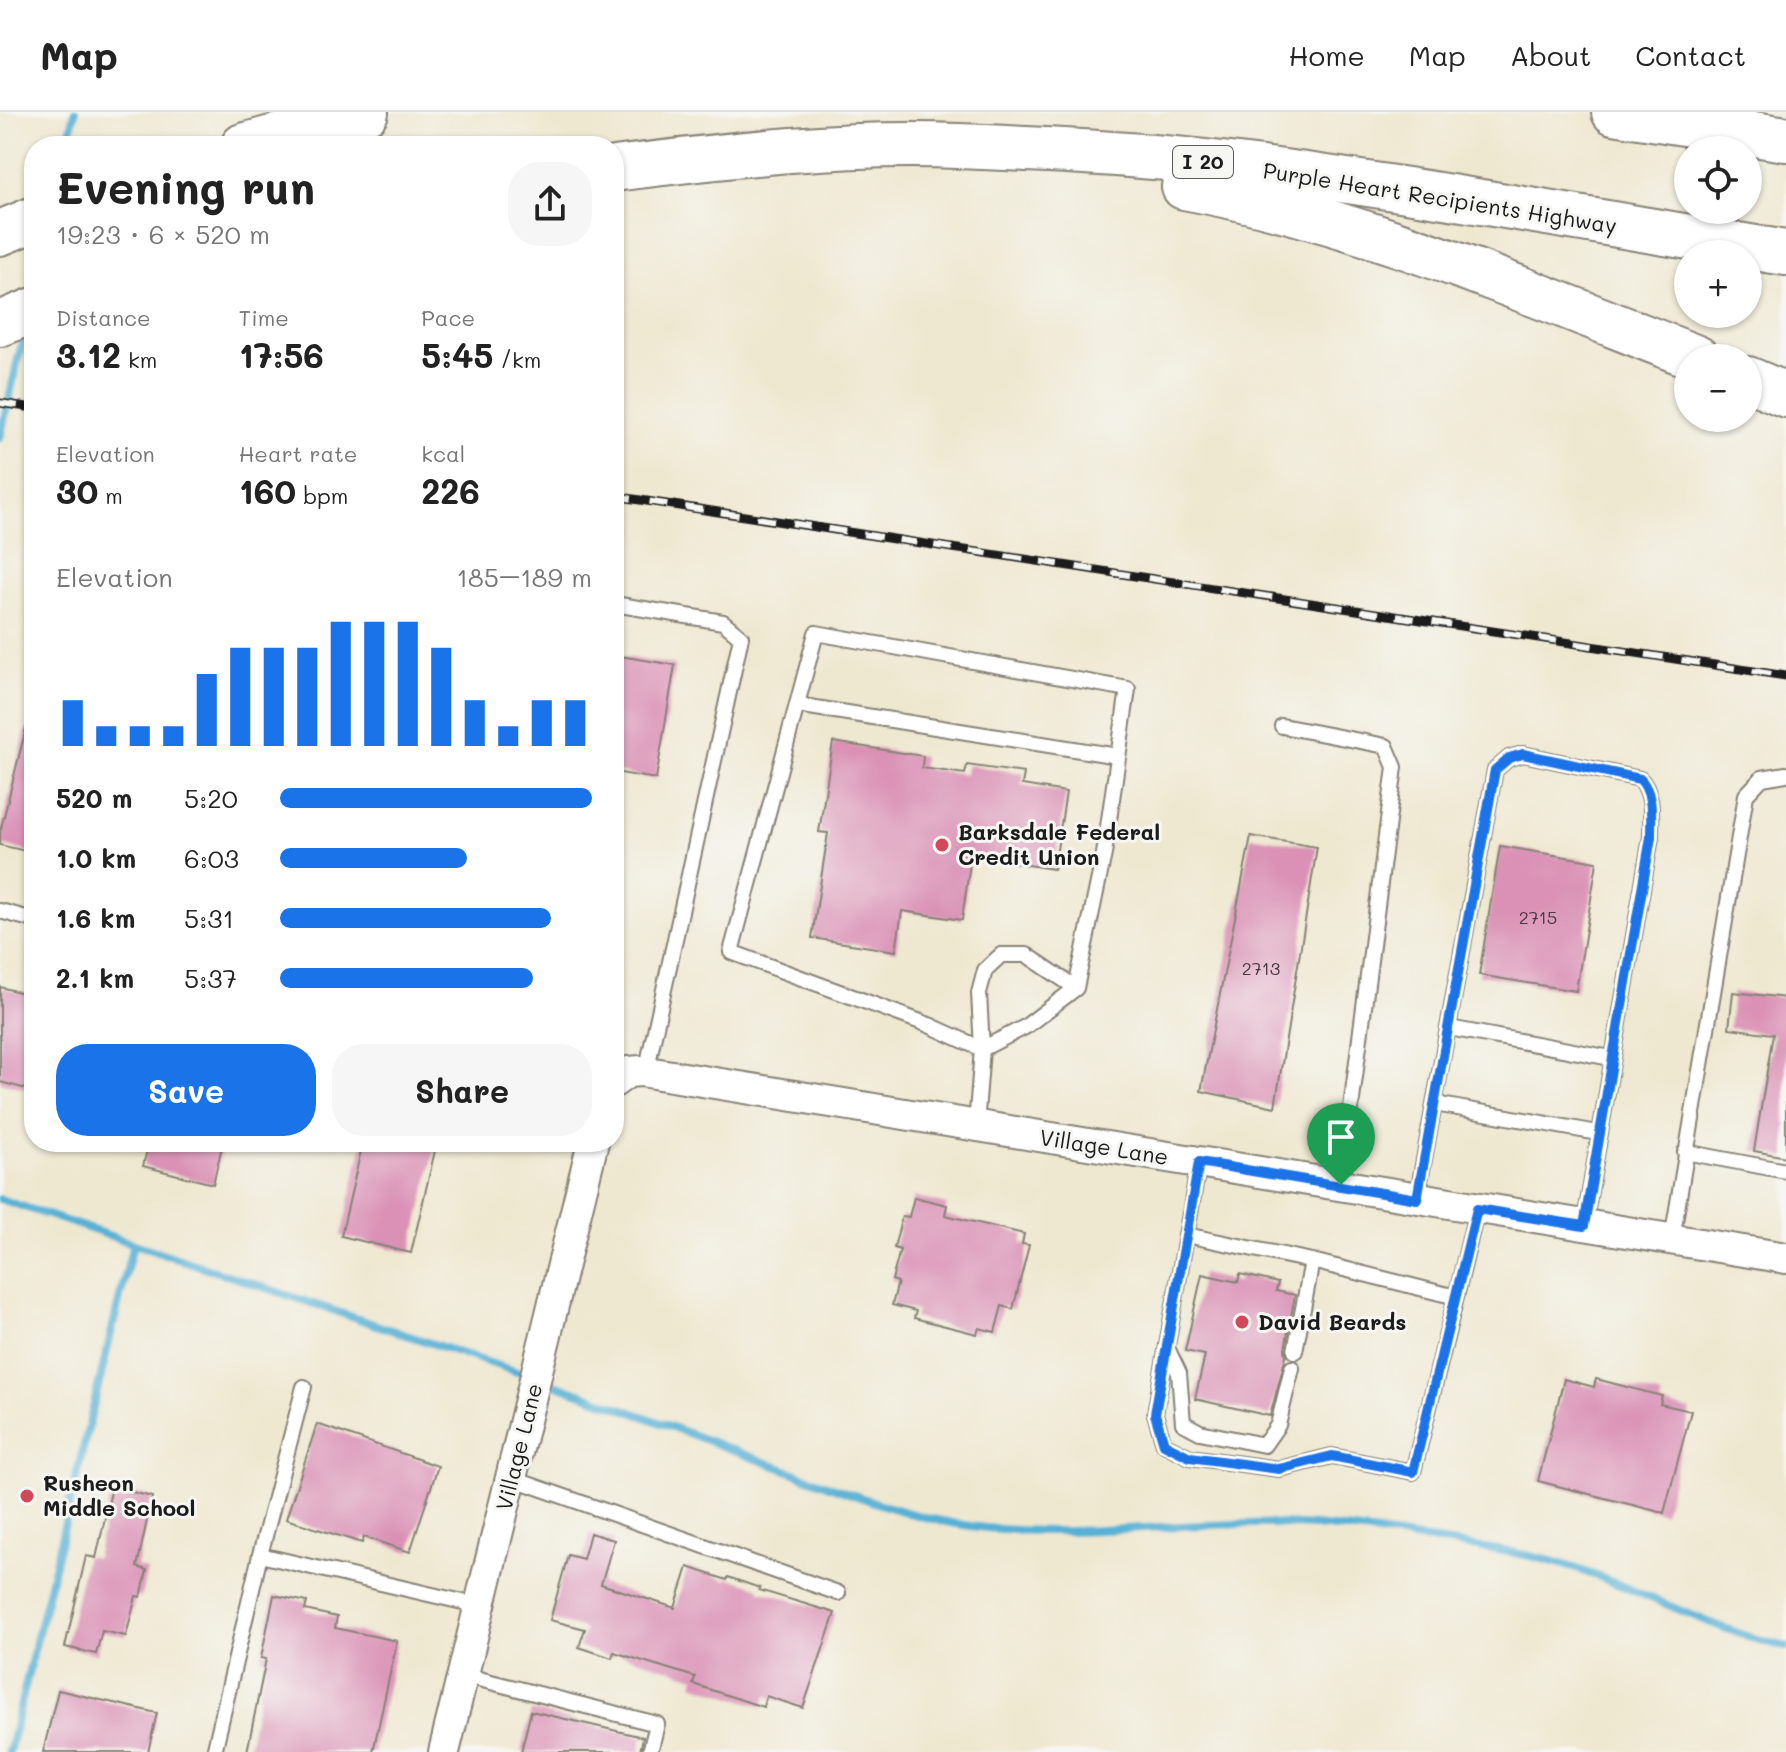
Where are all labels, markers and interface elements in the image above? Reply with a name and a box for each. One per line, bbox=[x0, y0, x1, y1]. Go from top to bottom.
text: Map bbox=[40, 30, 118, 80]
text: Home bbox=[1289, 37, 1365, 73]
text: Map bbox=[1409, 37, 1466, 73]
text: About bbox=[1510, 37, 1591, 73]
text: Contact bbox=[1635, 37, 1746, 73]
map controls bbox=[1674, 136, 1762, 432]
button: locate bbox=[1674, 136, 1762, 224]
road number: I 20 bbox=[1173, 146, 1233, 178]
street label: Purple Heart Recipients Highway bbox=[1261, 155, 1619, 240]
text: Evening run bbox=[56, 158, 315, 215]
button: share bbox=[508, 162, 592, 246]
text: 19:23 · 6 × 520 m bbox=[56, 217, 270, 251]
button: + bbox=[1674, 240, 1762, 328]
text: Distance bbox=[56, 303, 151, 332]
text: Time bbox=[239, 303, 289, 332]
text: Pace bbox=[421, 303, 475, 332]
text: 3.12 bbox=[56, 332, 121, 377]
text: 17:56 bbox=[239, 332, 324, 377]
text: 5:45 bbox=[421, 332, 493, 377]
button: − bbox=[1674, 344, 1762, 432]
text: km bbox=[121, 345, 157, 374]
text: /km bbox=[493, 345, 541, 374]
text: Elevation bbox=[56, 439, 155, 468]
text: Heart rate bbox=[239, 439, 357, 468]
text: kcal bbox=[421, 439, 465, 468]
text: 30 bbox=[56, 468, 98, 513]
text: 160 bbox=[239, 468, 296, 513]
text: 226 bbox=[421, 468, 480, 513]
text: m bbox=[98, 481, 123, 510]
text: bpm bbox=[296, 481, 348, 510]
text: Elevation bbox=[56, 560, 173, 594]
text: 185–189 m bbox=[456, 560, 592, 594]
text: 520 m bbox=[56, 781, 132, 815]
text: 5:20 bbox=[184, 781, 238, 815]
place label: Barksdale Federal Credit Union bbox=[958, 817, 1160, 871]
marker: Barksdale Federal Credit Union bbox=[933, 836, 951, 854]
text: 1.0 km bbox=[56, 841, 136, 875]
text: 6:03 bbox=[184, 841, 239, 875]
text: 1.6 km bbox=[56, 901, 135, 935]
text: 5:31 bbox=[184, 901, 234, 935]
house number: 2715 bbox=[1519, 905, 1557, 929]
house number: 2713 bbox=[1242, 956, 1280, 980]
text: 2.1 km bbox=[56, 961, 134, 995]
text: 5:37 bbox=[184, 961, 237, 995]
button: Save bbox=[56, 1044, 316, 1136]
button: Share bbox=[332, 1044, 592, 1136]
pin bbox=[1307, 1103, 1375, 1185]
icon: arrive bbox=[1319, 1115, 1363, 1159]
street label: Village Lane bbox=[1038, 1122, 1171, 1171]
place label: David Beards bbox=[1258, 1307, 1406, 1336]
marker: David Beards bbox=[1233, 1313, 1251, 1331]
street label: Village Lane bbox=[489, 1380, 548, 1514]
place label: Rusheon Middle School bbox=[43, 1468, 195, 1522]
marker: Rusheon Middle School bbox=[18, 1487, 36, 1505]

